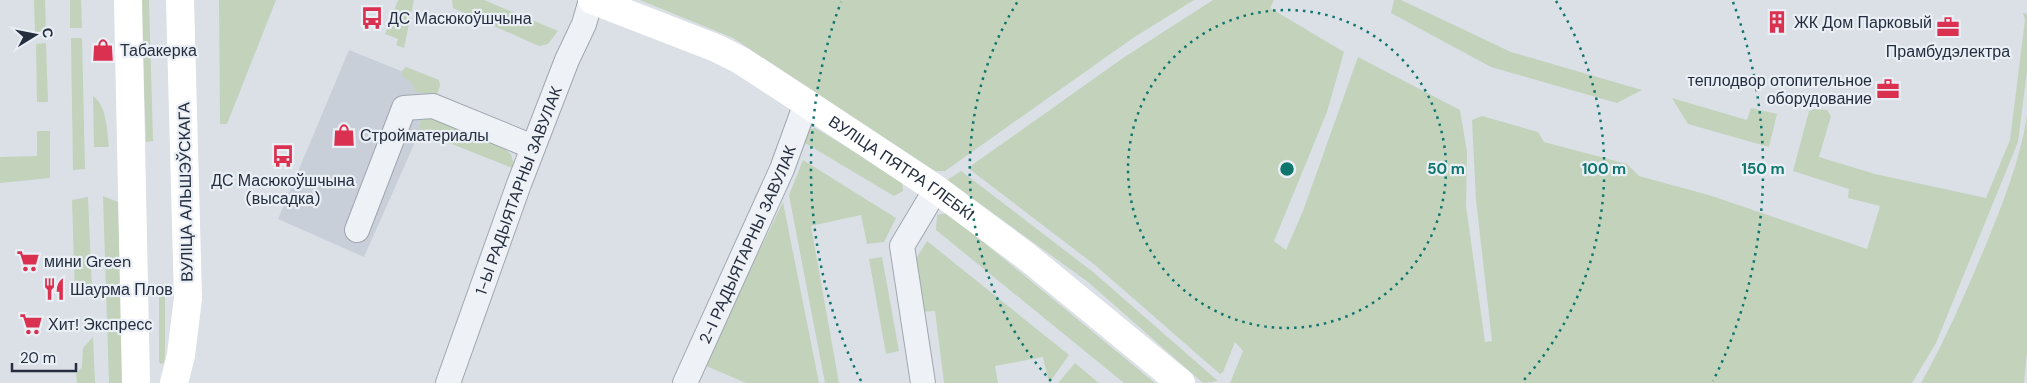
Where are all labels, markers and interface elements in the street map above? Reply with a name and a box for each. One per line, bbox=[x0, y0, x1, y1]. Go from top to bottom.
bus stop icon: ДС Масюкоўшчына bbox=[359, 5, 385, 31]
place label: ДС Масюкоўшчына bbox=[388, 8, 532, 29]
building icon: ЖК Дом Парковый bbox=[1764, 9, 1790, 35]
north arrow bbox=[10, 10, 60, 60]
place label: ЖК Дом Парковый bbox=[1794, 12, 1932, 33]
office icon: Прамбудэлектра bbox=[1935, 14, 1961, 40]
text: С bbox=[38, 26, 58, 39]
shop icon: Табакерка bbox=[90, 37, 116, 63]
place label: Табакерка bbox=[120, 40, 197, 61]
place label: Прамбудэлектра bbox=[1886, 41, 2010, 62]
place label: теплодвор отопительное оборудование bbox=[1688, 70, 1872, 109]
office icon: теплодвор отопительное оборудование bbox=[1875, 76, 1901, 102]
street label: 1-Ы РАДЫЯТАРНЫ ЗАВУЛАК bbox=[470, 83, 567, 298]
street label: ВУЛІЦА АЛЬШЭЎСКАГА bbox=[173, 102, 198, 282]
street label: ВУЛІЦА ПЯТРА ГЛЕБКІ bbox=[824, 111, 979, 225]
shop icon: Стройматериалы bbox=[331, 122, 357, 148]
place label: Стройматериалы bbox=[360, 125, 489, 146]
street label: 2-І РАДЫЯТАРНЫ ЗАВУЛАК bbox=[694, 142, 801, 347]
bus stop icon: ДС Масюкоўшчына (высадка) bbox=[270, 143, 296, 169]
text: 50 m bbox=[1427, 159, 1465, 179]
text: 100 m bbox=[1582, 159, 1626, 179]
text: 150 m bbox=[1742, 159, 1785, 179]
centre of rings bbox=[1278, 160, 1296, 178]
place label: ДС Масюкоўшчына (высадка) bbox=[211, 170, 355, 209]
supermarket icon: мини Green bbox=[15, 248, 41, 274]
place label: мини Green bbox=[44, 251, 131, 272]
restaurant icon: Шаурма Плов bbox=[41, 276, 67, 302]
place label: Шаурма Плов bbox=[70, 279, 173, 300]
supermarket icon: Хит! Экспресс bbox=[18, 311, 44, 337]
place label: Хит! Экспресс bbox=[48, 314, 152, 335]
scale bar bbox=[12, 340, 76, 372]
text: 20 m bbox=[20, 348, 56, 368]

